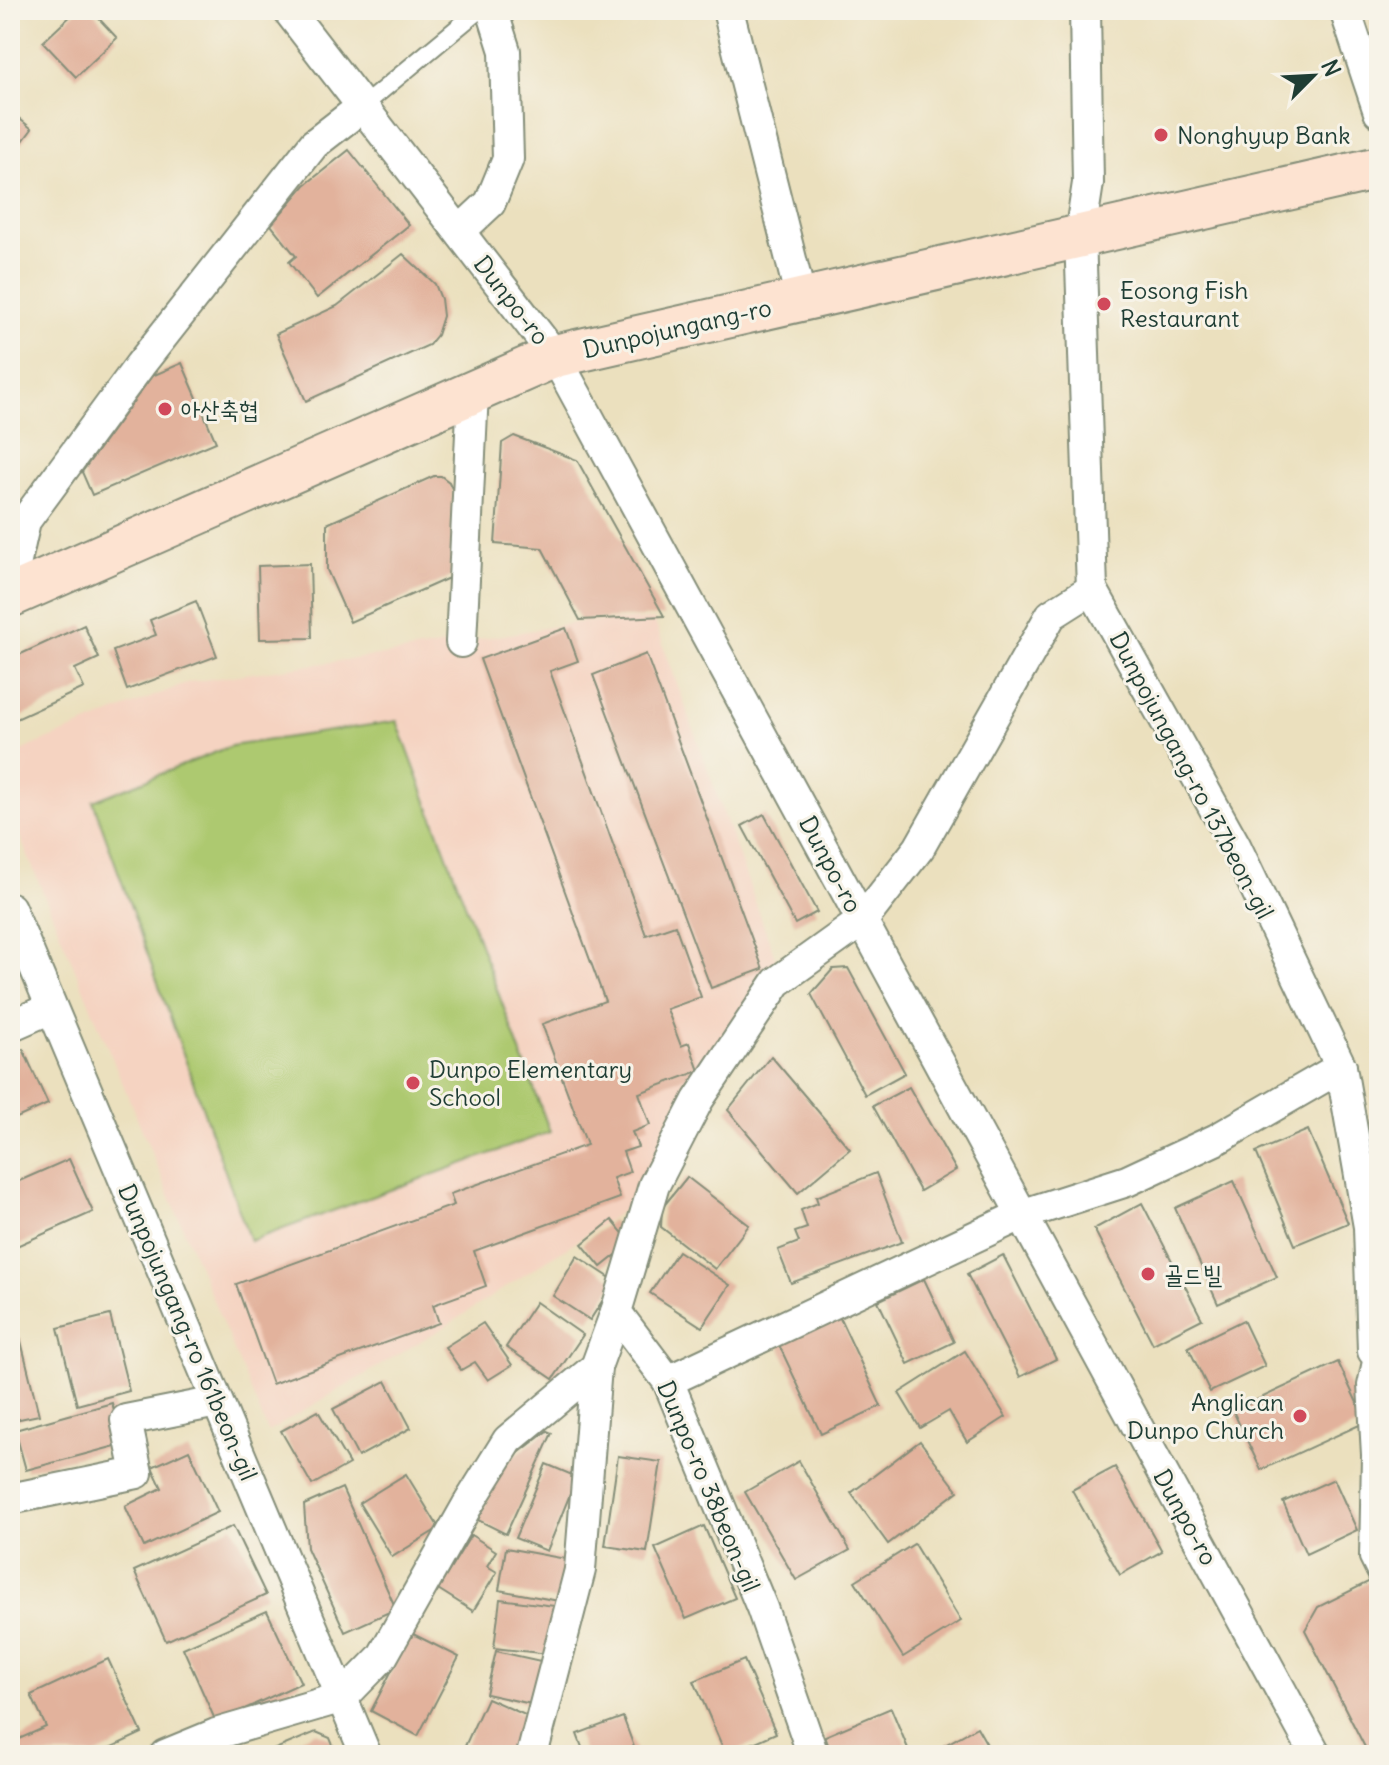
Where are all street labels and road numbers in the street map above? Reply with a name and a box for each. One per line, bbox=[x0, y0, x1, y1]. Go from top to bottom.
street label: Dunpo-ro bbox=[468, 249, 556, 351]
street label: Dunpojungang-ro bbox=[580, 292, 774, 364]
street label: Dunpojungang-ro 137beon-gil bbox=[1103, 626, 1281, 924]
street label: Dunpo-ro bbox=[793, 811, 869, 917]
street label: Dunpojungang-ro 161beon-gil bbox=[112, 1179, 264, 1485]
street label: Dunpo-ro 38beon-gil bbox=[651, 1376, 767, 1596]
street label: Dunpo-ro bbox=[1147, 1464, 1225, 1570]

